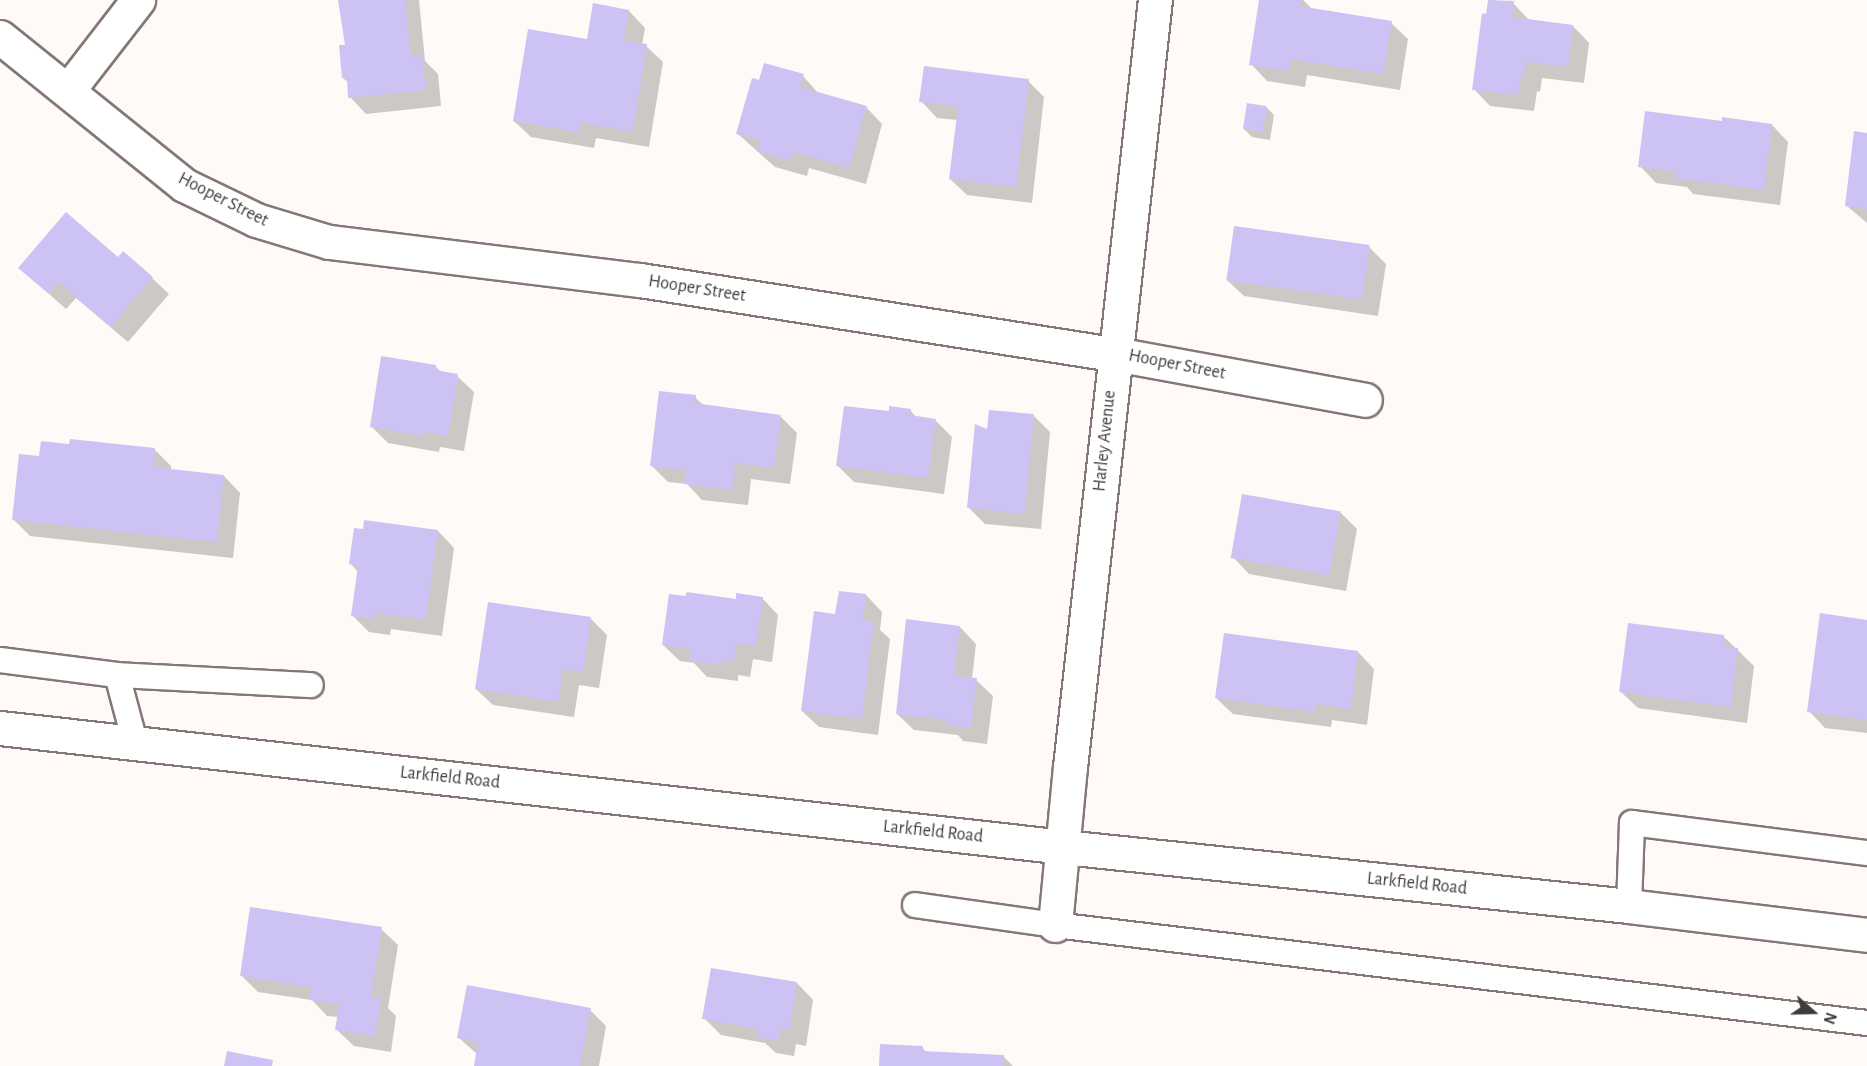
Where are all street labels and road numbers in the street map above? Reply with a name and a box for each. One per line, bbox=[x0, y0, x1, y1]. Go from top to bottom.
street label: Hooper Street bbox=[174, 168, 272, 232]
street label: Hooper Street bbox=[647, 271, 747, 307]
street label: Hooper Street bbox=[1127, 345, 1227, 385]
street label: Harley Avenue bbox=[1089, 389, 1121, 493]
street label: Larkfield Road bbox=[399, 762, 501, 794]
street label: Larkfield Road bbox=[882, 816, 984, 848]
street label: Larkfield Road bbox=[1366, 868, 1468, 900]

